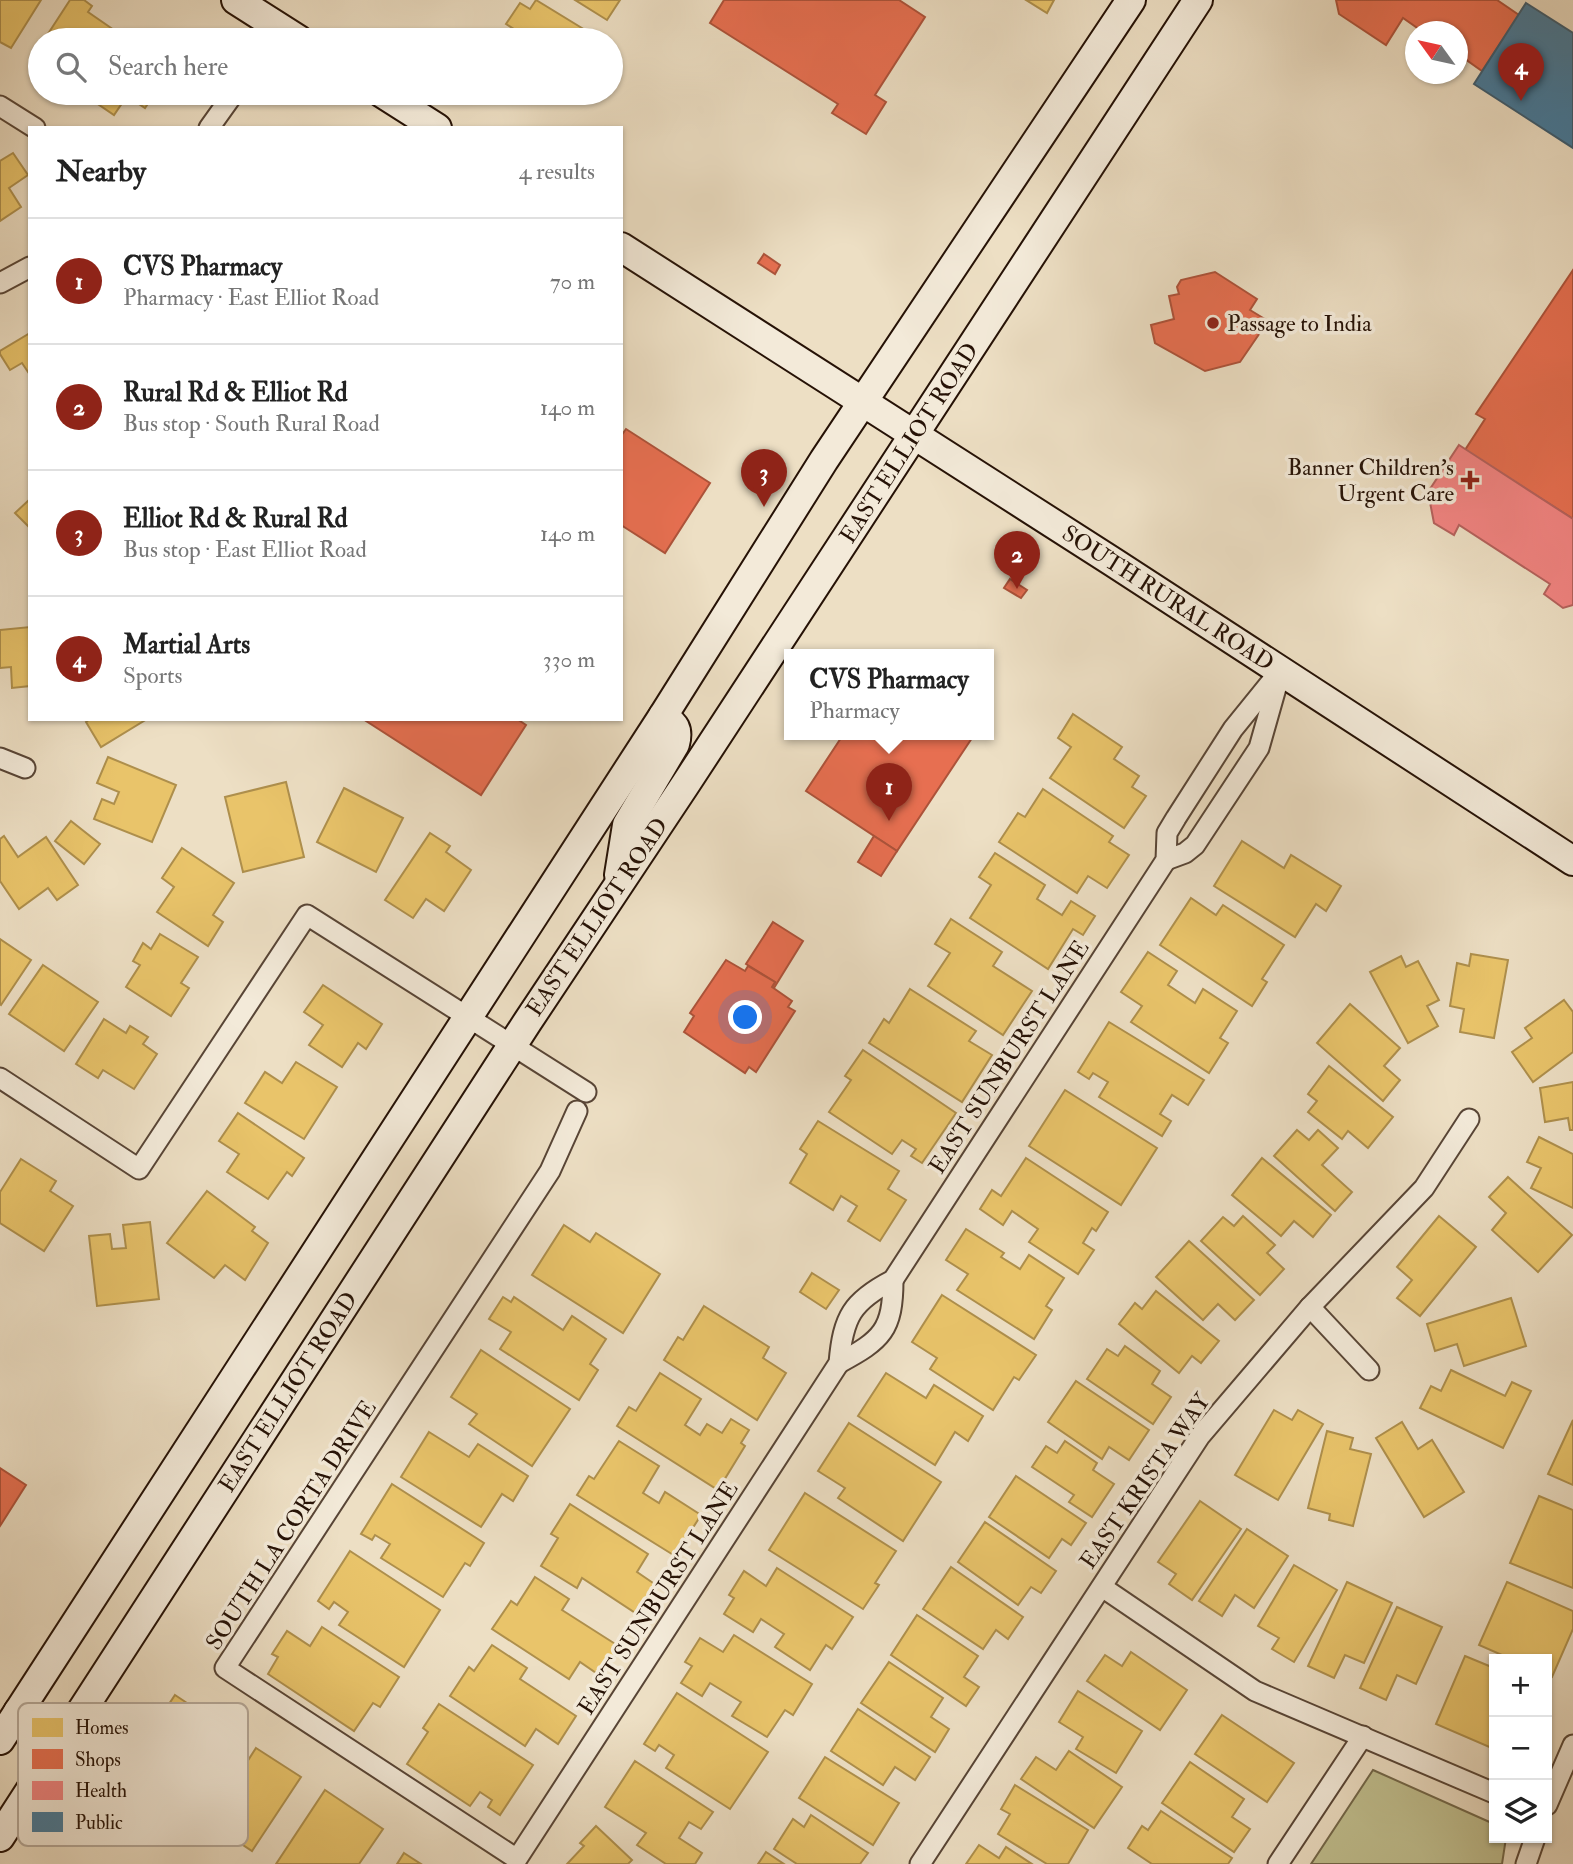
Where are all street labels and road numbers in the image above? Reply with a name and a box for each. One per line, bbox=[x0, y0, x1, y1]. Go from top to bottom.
street label: EAST ELLIOT ROAD bbox=[833, 337, 985, 549]
street label: SOUTH RURAL ROAD bbox=[1057, 519, 1279, 677]
street label: EAST ELLIOT ROAD bbox=[520, 812, 674, 1022]
street label: EAST SUNBURST LANE bbox=[923, 935, 1095, 1179]
street label: EAST ELLIOT ROAD bbox=[212, 1286, 364, 1498]
street label: EAST KRISTA WAY bbox=[1073, 1386, 1217, 1575]
street label: SOUTH LA CORTA DRIVE bbox=[199, 1395, 383, 1655]
street label: EAST SUNBURST LANE bbox=[572, 1476, 744, 1720]

